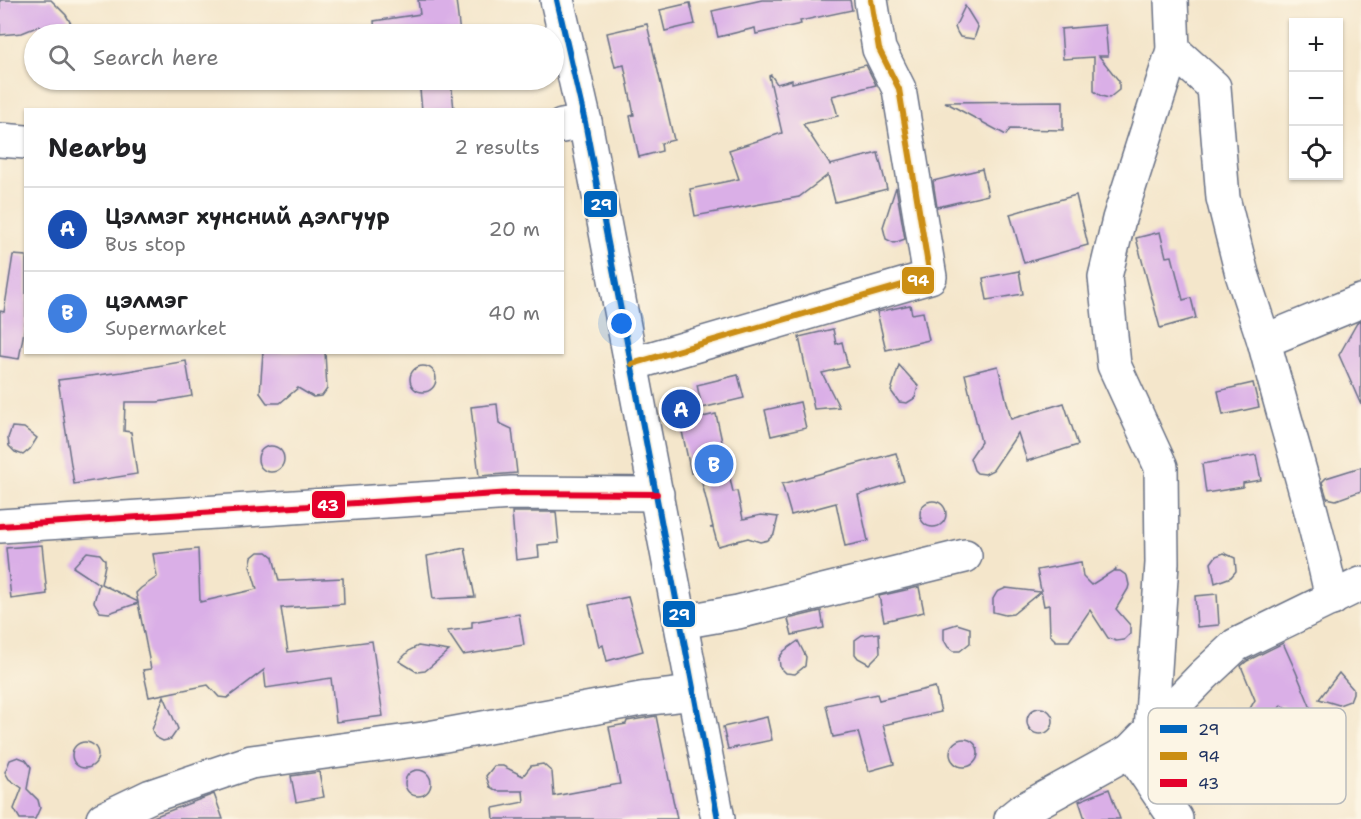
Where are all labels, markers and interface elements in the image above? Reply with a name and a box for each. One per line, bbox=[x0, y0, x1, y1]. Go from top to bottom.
map controls bbox=[1289, 18, 1343, 180]
button: + bbox=[1289, 18, 1343, 72]
search box bbox=[24, 24, 564, 90]
icon: search bbox=[45, 41, 78, 74]
text: Search here bbox=[93, 43, 219, 72]
button: − bbox=[1289, 72, 1343, 126]
button: locate bbox=[1289, 126, 1343, 180]
text: Nearby bbox=[48, 130, 147, 165]
text: 2 results bbox=[454, 134, 540, 160]
line badge: 29 bbox=[583, 190, 618, 218]
text: 29 bbox=[590, 194, 612, 215]
text: Цэлмэг хүнсний дэлгүүр bbox=[105, 202, 390, 231]
text: A bbox=[60, 216, 75, 242]
text: 20 m bbox=[489, 216, 540, 242]
text: Bus stop bbox=[105, 231, 186, 257]
line badge: 94 bbox=[901, 266, 935, 295]
text: 94 bbox=[907, 270, 929, 291]
text: цэлмэг bbox=[105, 286, 188, 315]
text: B bbox=[61, 300, 74, 326]
text: 40 m bbox=[488, 300, 540, 326]
your location bbox=[607, 309, 636, 338]
text: Supermarket bbox=[105, 315, 227, 341]
pin: A bbox=[662, 386, 700, 432]
pin: B bbox=[694, 442, 734, 486]
line badge: 43 bbox=[311, 490, 346, 519]
text: 43 bbox=[317, 495, 339, 516]
line badge: 29 bbox=[662, 600, 696, 628]
text: 29 bbox=[668, 604, 690, 625]
legend bbox=[1148, 708, 1346, 804]
text: 29 bbox=[1198, 719, 1220, 740]
text: 94 bbox=[1198, 746, 1220, 767]
text: 43 bbox=[1198, 773, 1219, 794]

